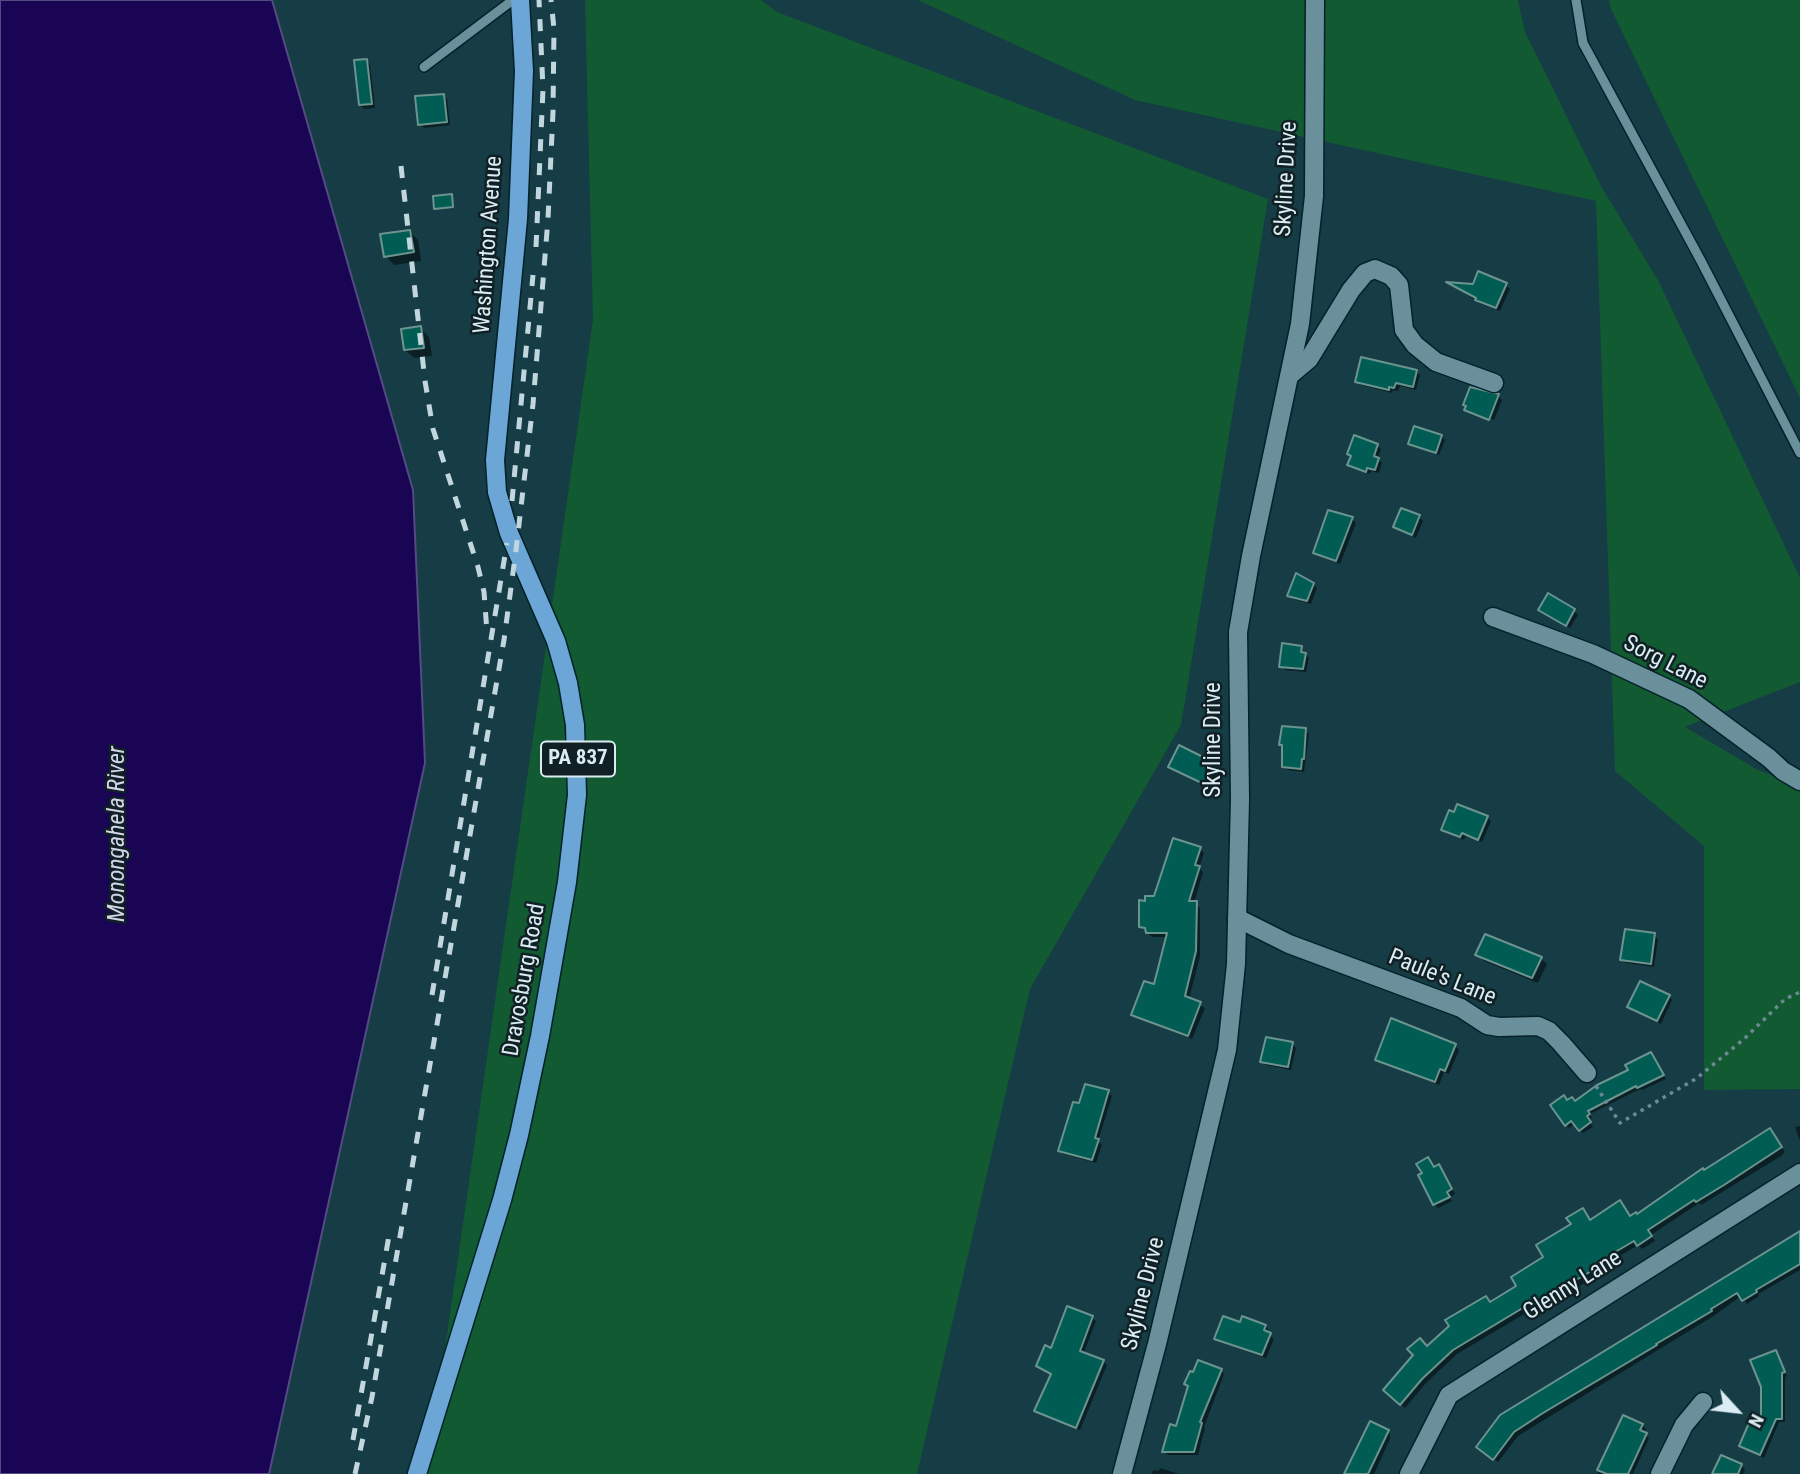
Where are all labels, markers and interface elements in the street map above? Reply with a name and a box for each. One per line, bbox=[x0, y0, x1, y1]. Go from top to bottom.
street label: Skyline Drive bbox=[1270, 121, 1304, 237]
street label: Washington Avenue bbox=[469, 155, 509, 335]
street label: Sorg Lane bbox=[1618, 630, 1712, 696]
street label: Skyline Drive bbox=[1200, 682, 1228, 798]
road number: PA 837 bbox=[541, 742, 615, 776]
water label: Monongahela River bbox=[104, 746, 132, 922]
street label: Dravosburg Road bbox=[498, 902, 552, 1058]
street label: Paule's Lane bbox=[1384, 944, 1500, 1012]
street label: Skyline Drive bbox=[1117, 1235, 1171, 1353]
street label: Glenny Lane bbox=[1519, 1245, 1627, 1327]
north arrow bbox=[1702, 1376, 1772, 1446]
text: N bbox=[1743, 1410, 1769, 1431]

